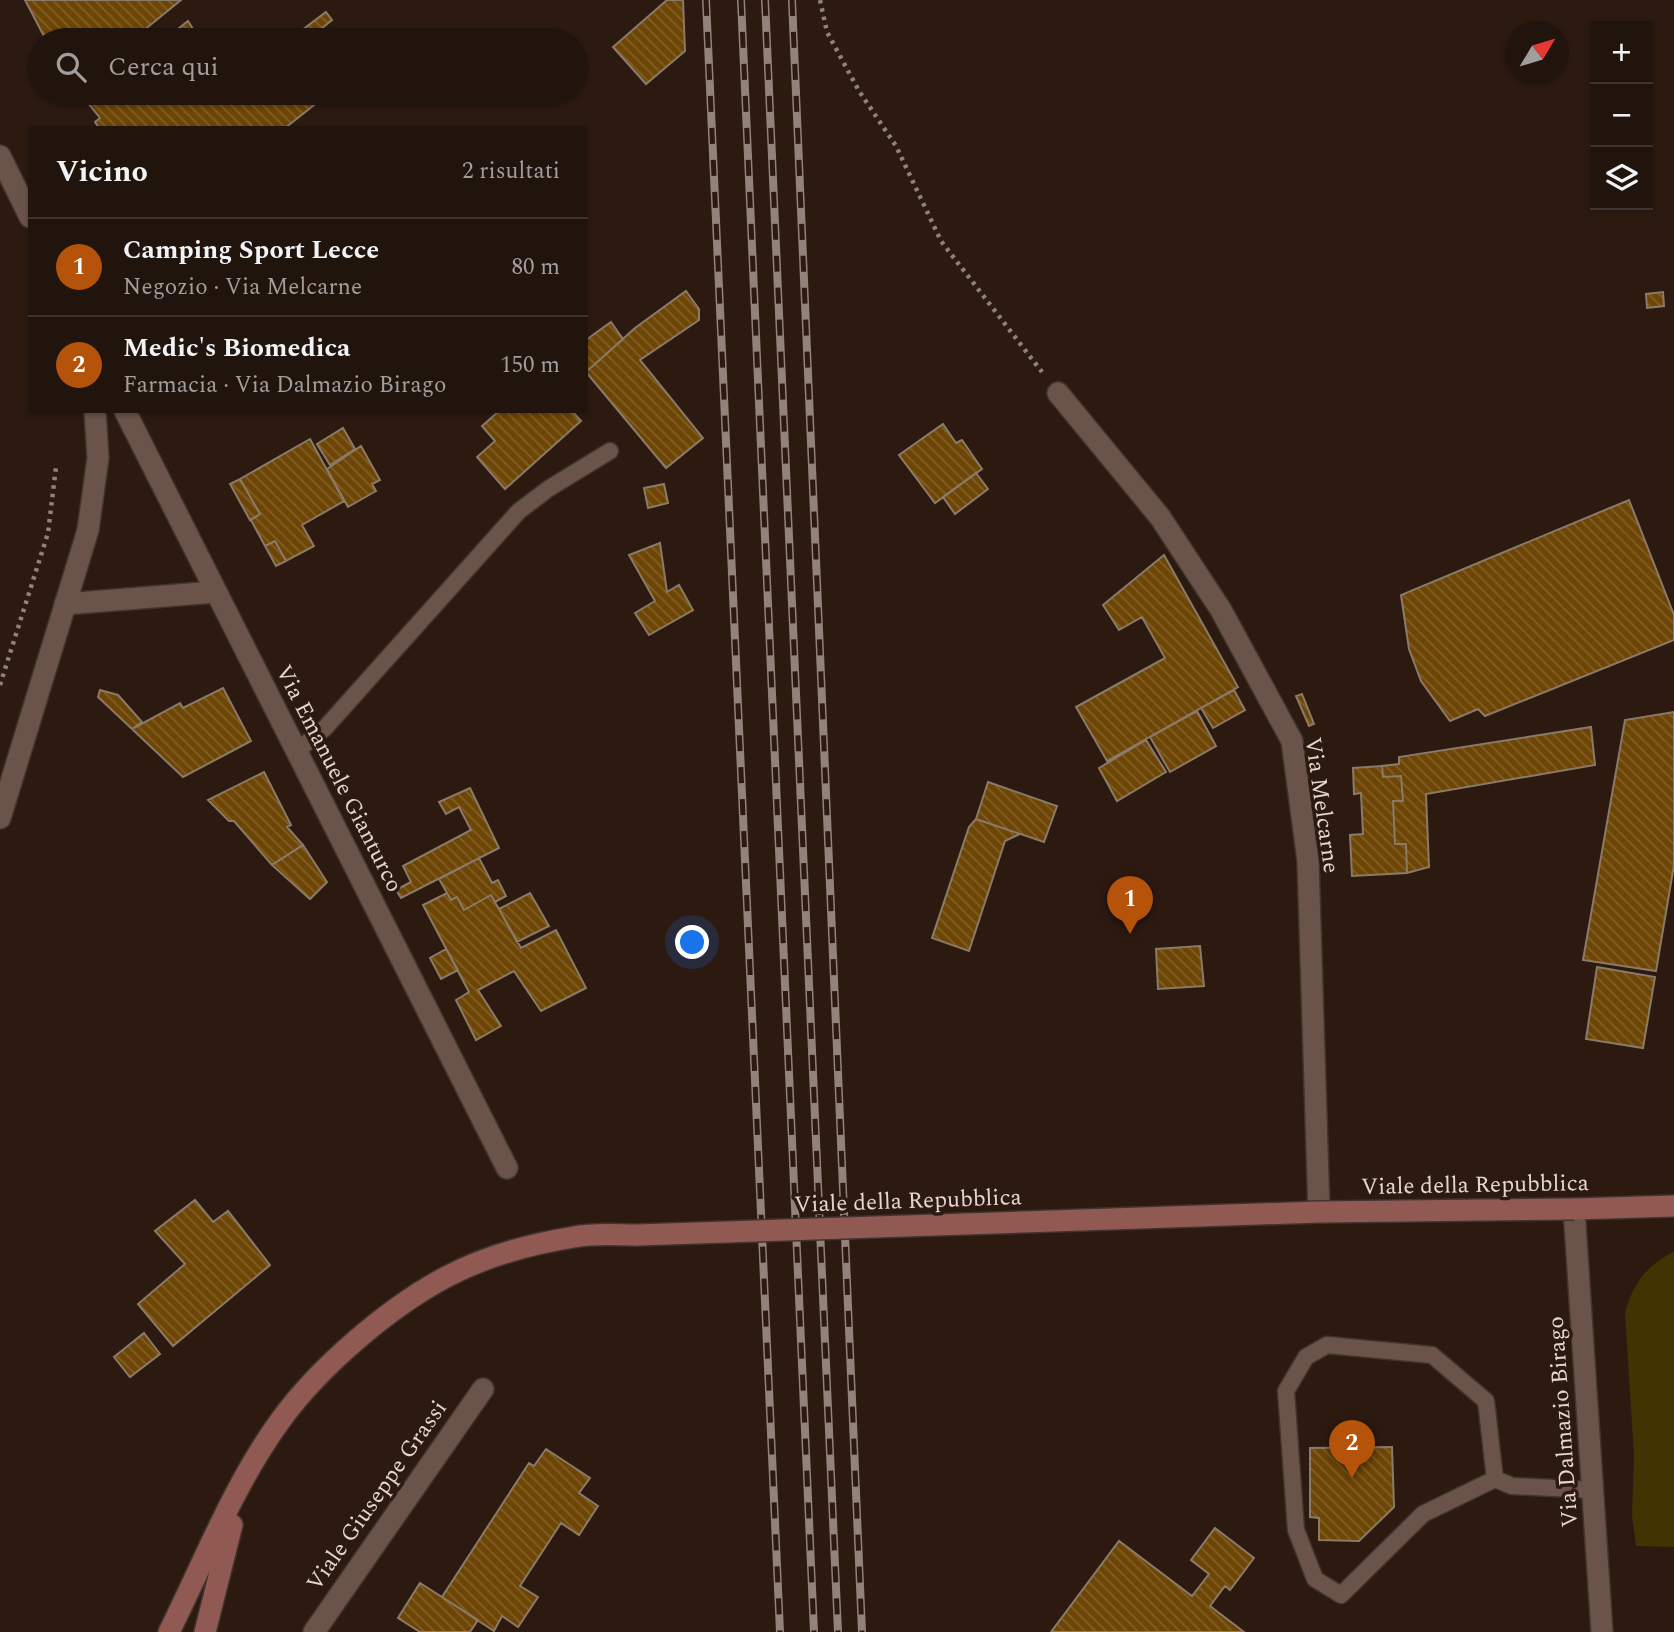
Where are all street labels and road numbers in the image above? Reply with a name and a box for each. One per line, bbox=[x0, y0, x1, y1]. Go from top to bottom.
street label: Via Emanuele Gianturco bbox=[266, 659, 411, 899]
street label: Via Melcarne bbox=[1295, 735, 1348, 876]
street label: Viale della Repubblica bbox=[1361, 1166, 1589, 1205]
street label: Viale della Repubblica bbox=[794, 1180, 1022, 1223]
street label: Via Dalmazio Birago bbox=[1539, 1315, 1588, 1529]
street label: Viale Giuseppe Grassi bbox=[298, 1393, 456, 1598]

